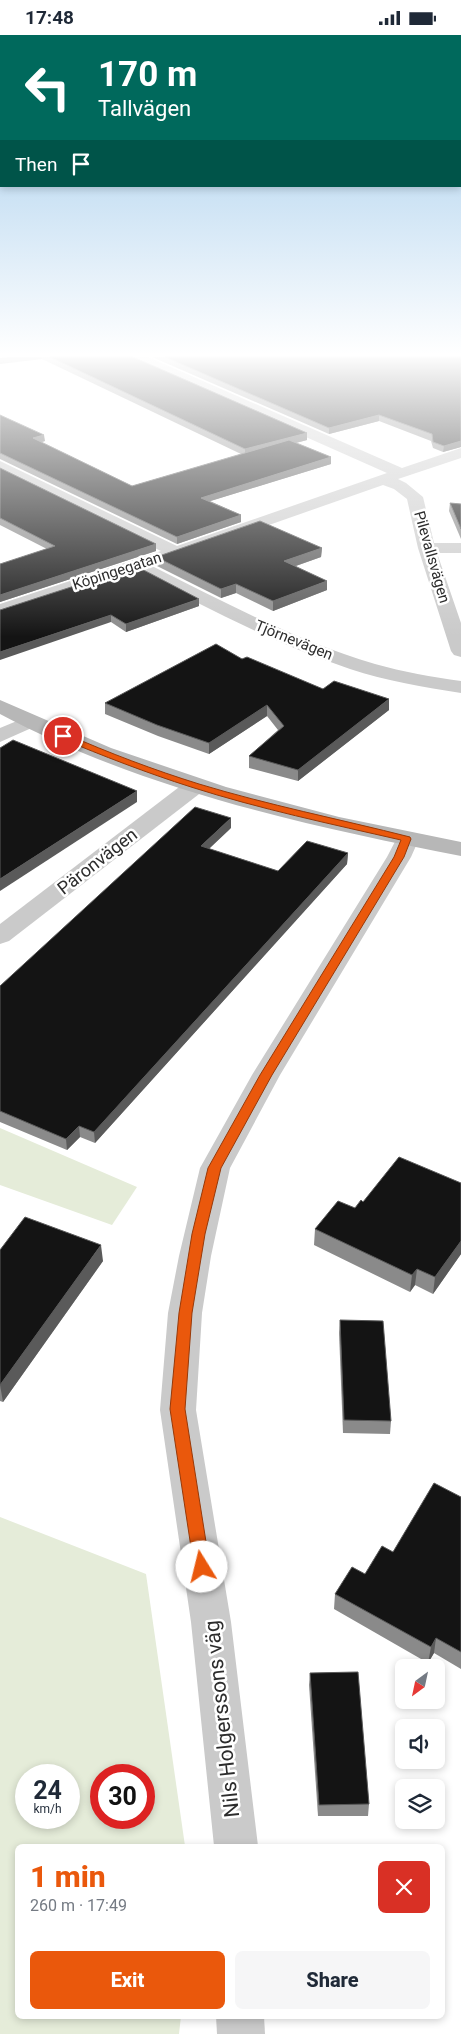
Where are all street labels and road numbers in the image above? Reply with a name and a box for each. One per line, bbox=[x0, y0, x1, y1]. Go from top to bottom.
street label: Pilevallsvägen bbox=[410, 509, 454, 605]
street label: Köpingegatan bbox=[70, 548, 164, 594]
street label: Tjörnevägen bbox=[252, 616, 336, 664]
street label: Päronvägen bbox=[53, 823, 141, 899]
street label: Nils Holgerssons väg bbox=[200, 1619, 244, 1819]

